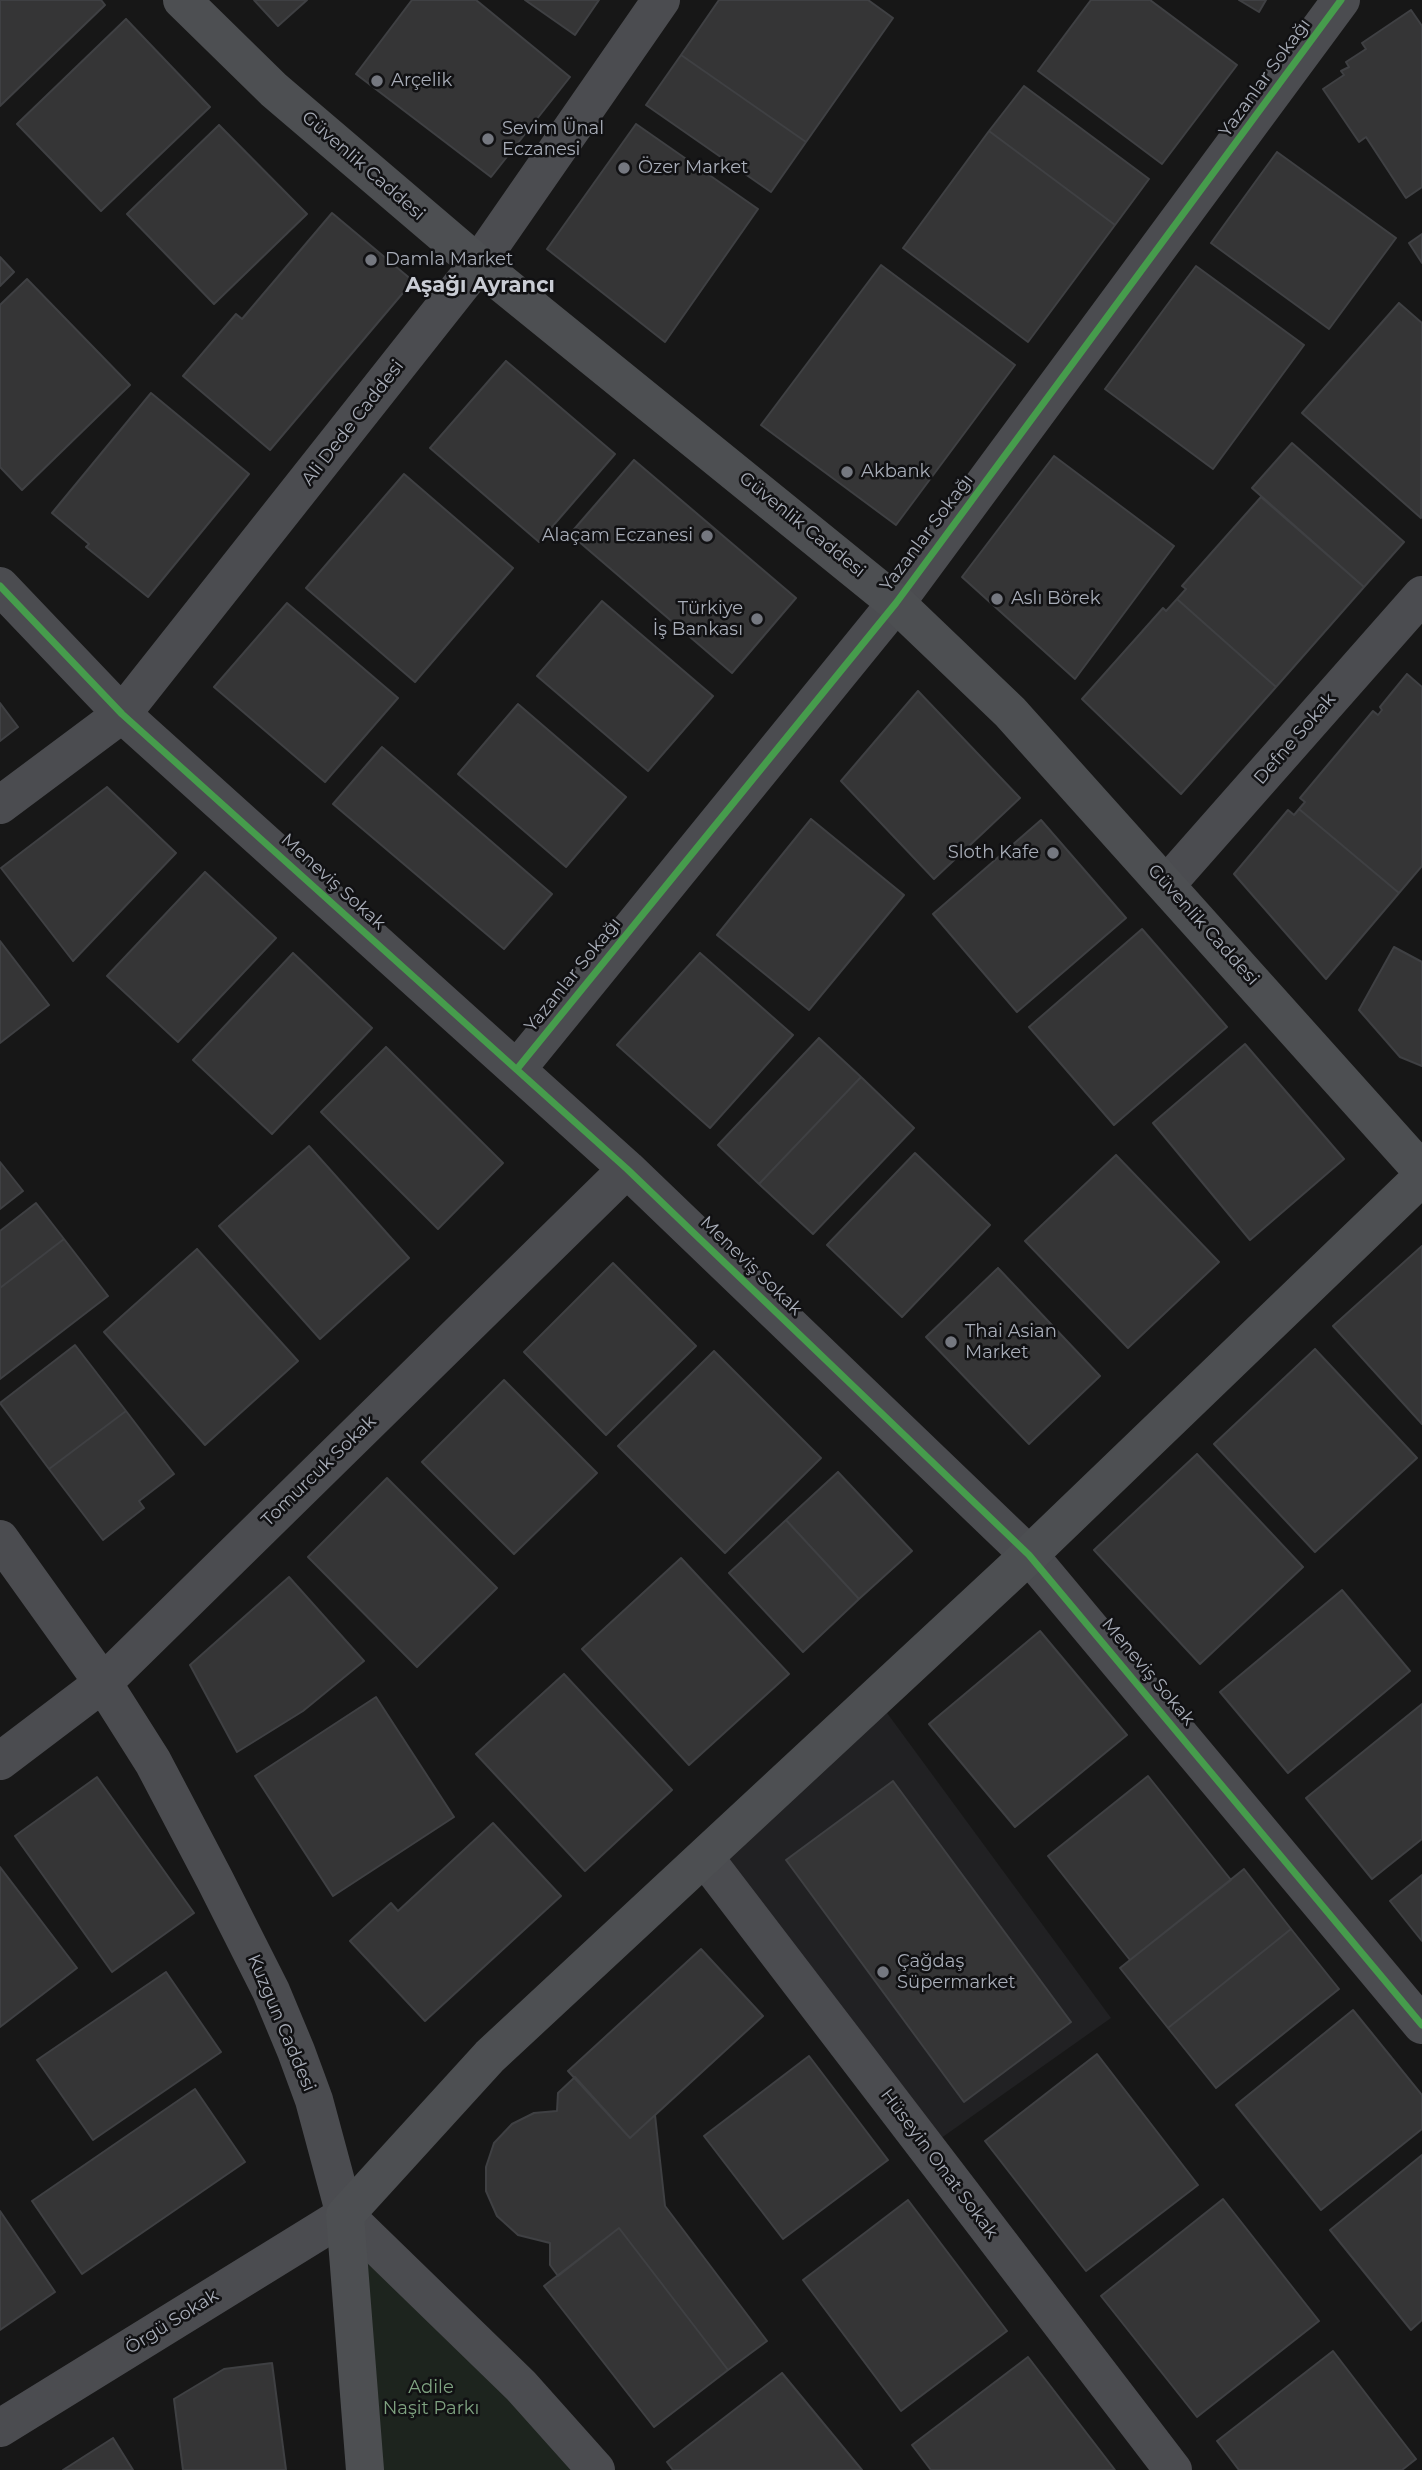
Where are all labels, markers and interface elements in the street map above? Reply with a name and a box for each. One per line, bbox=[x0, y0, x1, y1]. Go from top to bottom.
street label: Yazanlar Sokağı bbox=[1215, 15, 1315, 141]
place label: Arçelik bbox=[391, 70, 452, 92]
marker: Arçelik bbox=[369, 73, 385, 89]
street label: Güvenlik Caddesi bbox=[297, 107, 429, 225]
place label: Sevim Ünal Eczanesi bbox=[502, 118, 604, 160]
marker: Sevim Ünal Eczanesi bbox=[480, 131, 496, 147]
place label: Özer Market bbox=[638, 157, 748, 179]
marker: Özer Market bbox=[616, 160, 632, 176]
place label: Damla Market bbox=[385, 249, 513, 271]
marker: Damla Market bbox=[363, 252, 379, 268]
district label: Aşağı Ayrancı bbox=[405, 273, 555, 299]
street label: Ali Dede Caddesi bbox=[297, 356, 409, 490]
place label: Akbank bbox=[861, 461, 930, 483]
marker: Akbank bbox=[839, 464, 855, 480]
street label: Güvenlik Caddesi bbox=[735, 468, 869, 582]
street label: Yazanlar Sokağı bbox=[876, 470, 978, 596]
place label: Alaçam Eczanesi bbox=[542, 525, 693, 547]
marker: Alaçam Eczanesi bbox=[699, 528, 715, 544]
place label: Aslı Börek bbox=[1011, 588, 1100, 610]
marker: Aslı Börek bbox=[989, 591, 1005, 607]
place label: Türkiye İş Bankası bbox=[653, 598, 743, 640]
marker: Türkiye İş Bankası bbox=[749, 611, 765, 627]
street label: Defne Sokak bbox=[1249, 689, 1341, 789]
street label: Meneviş Sokak bbox=[276, 829, 390, 935]
place label: Sloth Kafe bbox=[948, 842, 1039, 864]
marker: Sloth Kafe bbox=[1045, 845, 1061, 861]
street label: Güvenlik Caddesi bbox=[1143, 860, 1263, 990]
street label: Yazanlar Sokağı bbox=[520, 913, 626, 1037]
street label: Meneviş Sokak bbox=[696, 1212, 806, 1320]
place label: Thai Asian Market bbox=[965, 1321, 1057, 1364]
marker: Thai Asian Market bbox=[943, 1334, 959, 1350]
street label: Tomurcuk Sokak bbox=[257, 1411, 381, 1531]
street label: Meneviş Sokak bbox=[1097, 1614, 1199, 1730]
street label: Kuzgun Caddesi bbox=[242, 1951, 320, 2095]
place label: Çağdaş Süpermarket bbox=[897, 1951, 1016, 1994]
marker: Çağdaş Süpermarket bbox=[875, 1964, 891, 1980]
street label: Hüseyin Onat Sokak bbox=[876, 2085, 1002, 2243]
street label: Örgü Sokak bbox=[122, 2285, 222, 2359]
park label: Adile Naşit Parkı bbox=[383, 2377, 479, 2420]

